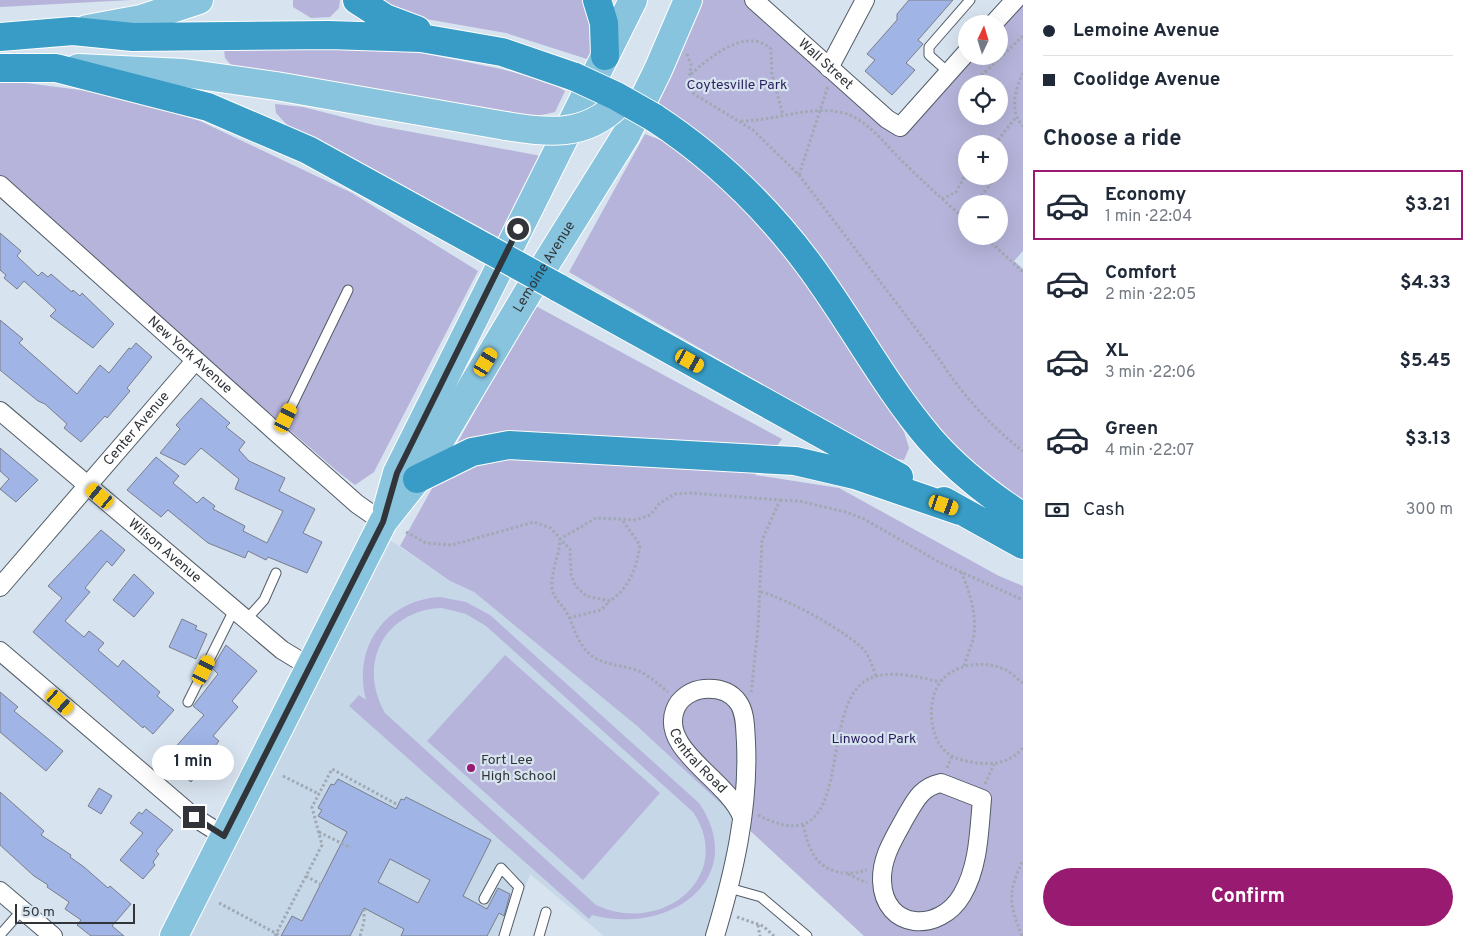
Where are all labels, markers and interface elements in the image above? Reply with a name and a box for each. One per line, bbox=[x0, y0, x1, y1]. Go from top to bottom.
north arrow bbox=[958, 15, 1008, 65]
map controls bbox=[958, 15, 1008, 245]
text: Lemoine Avenue bbox=[1073, 19, 1220, 43]
street label: Wall Street bbox=[795, 35, 857, 93]
text: Coolidge Avenue bbox=[1073, 68, 1220, 92]
button: locate bbox=[958, 75, 1008, 125]
park label: Coytesville Park bbox=[686, 77, 788, 94]
text: Choose a ride bbox=[1043, 126, 1181, 153]
button: + bbox=[958, 135, 1008, 185]
icon: car bbox=[1045, 183, 1090, 228]
text: Economy bbox=[1105, 183, 1186, 207]
text: $3.21 bbox=[1405, 193, 1451, 217]
button: − bbox=[958, 195, 1008, 245]
text: 1 min · 22:04 bbox=[1105, 207, 1192, 227]
route start bbox=[507, 218, 529, 240]
street label: Lemoine Avenue bbox=[510, 218, 579, 315]
icon: car bbox=[1045, 261, 1090, 306]
text: Comfort bbox=[1105, 261, 1177, 285]
text: $4.33 bbox=[1400, 271, 1451, 295]
text: 2 min · 22:05 bbox=[1105, 285, 1196, 305]
street label: New York Avenue bbox=[144, 313, 236, 397]
icon: car bbox=[1045, 339, 1090, 384]
text: XL bbox=[1105, 339, 1128, 363]
car bbox=[471, 345, 500, 379]
car bbox=[673, 347, 706, 375]
text: $5.45 bbox=[1399, 349, 1451, 373]
text: 3 min · 22:06 bbox=[1105, 363, 1196, 383]
street label: Center Avenue bbox=[100, 388, 173, 469]
car bbox=[272, 401, 299, 435]
icon: car bbox=[1045, 417, 1090, 462]
text: Green bbox=[1105, 417, 1158, 441]
text: $3.13 bbox=[1405, 427, 1451, 451]
text: 4 min · 22:07 bbox=[1105, 441, 1194, 461]
car bbox=[83, 481, 116, 511]
car bbox=[927, 493, 960, 517]
icon: cash bbox=[1043, 496, 1071, 524]
text: Cash bbox=[1083, 498, 1125, 522]
text: 300 m bbox=[1406, 500, 1453, 520]
street label: Wilson Avenue bbox=[125, 515, 205, 586]
car bbox=[190, 653, 217, 687]
car bbox=[43, 686, 76, 718]
street label: Central Road bbox=[665, 726, 730, 797]
park label: Linwood Park bbox=[831, 731, 917, 748]
callout: 1 min bbox=[153, 744, 235, 780]
text: 1 min bbox=[174, 752, 212, 772]
place label: Fort Lee High School bbox=[481, 752, 556, 785]
marker: Fort Lee High School bbox=[465, 762, 477, 774]
route end bbox=[183, 806, 205, 828]
button: Confirm bbox=[1043, 868, 1453, 926]
scale bar bbox=[15, 901, 135, 924]
text: 50 m bbox=[22, 904, 55, 921]

